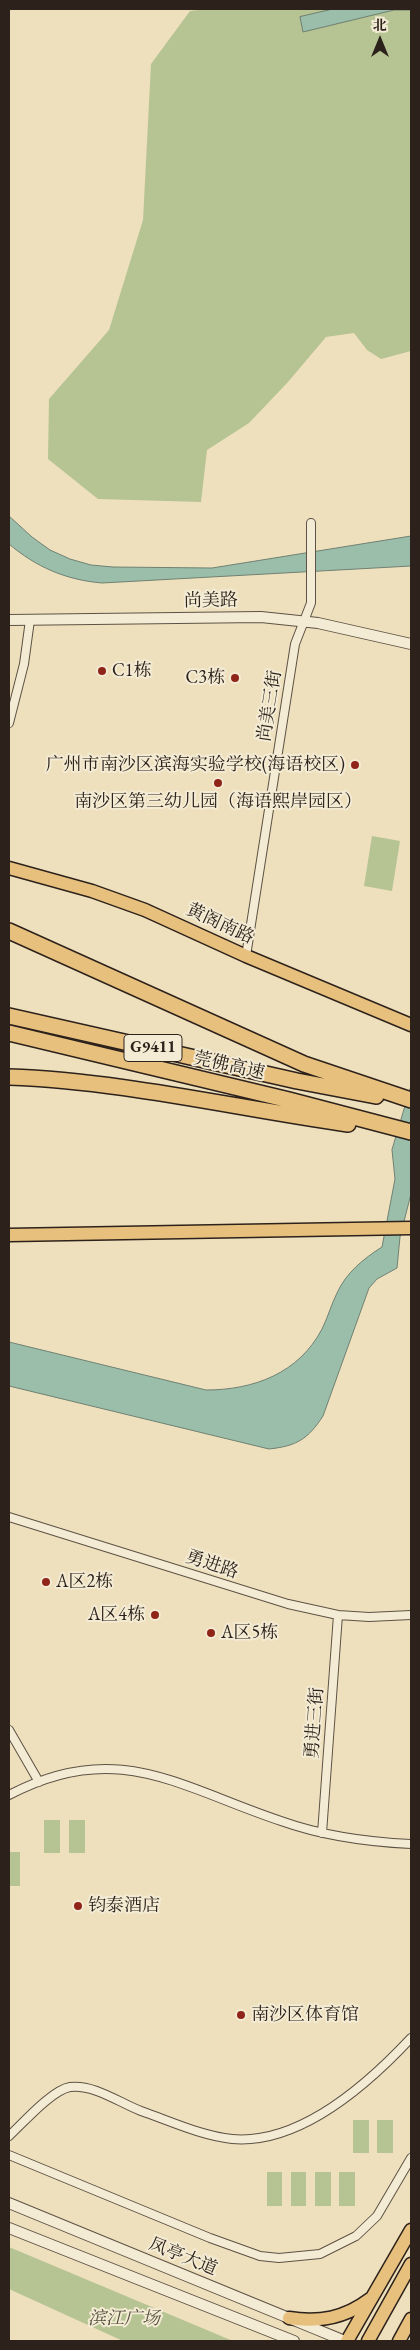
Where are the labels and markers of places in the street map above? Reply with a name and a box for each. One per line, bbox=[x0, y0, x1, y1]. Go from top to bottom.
place label: C1栋 bbox=[112, 660, 151, 682]
marker: C1栋 bbox=[96, 665, 108, 677]
place label: C3栋 bbox=[186, 667, 225, 689]
marker: C3栋 bbox=[229, 672, 241, 684]
place label: 广州市南沙区滨海实验学校(海语校区) bbox=[46, 754, 345, 776]
marker: 广州市南沙区滨海实验学校(海语校区) bbox=[349, 759, 361, 771]
marker: 南沙区第三幼儿园（海语熙岸园区） bbox=[212, 777, 224, 789]
place label: 南沙区第三幼儿园（海语熙岸园区） bbox=[74, 791, 362, 813]
place label: A区2栋 bbox=[56, 1571, 113, 1593]
marker: A区2栋 bbox=[40, 1576, 52, 1588]
place label: A区4栋 bbox=[88, 1604, 145, 1626]
marker: A区4栋 bbox=[149, 1609, 161, 1621]
place label: A区5栋 bbox=[221, 1622, 278, 1644]
marker: A区5栋 bbox=[205, 1627, 217, 1639]
place label: 钧泰酒店 bbox=[88, 1895, 160, 1917]
marker: 钧泰酒店 bbox=[72, 1900, 84, 1912]
place label: 南沙区体育馆 bbox=[251, 2004, 359, 2026]
marker: 南沙区体育馆 bbox=[235, 2009, 247, 2021]

